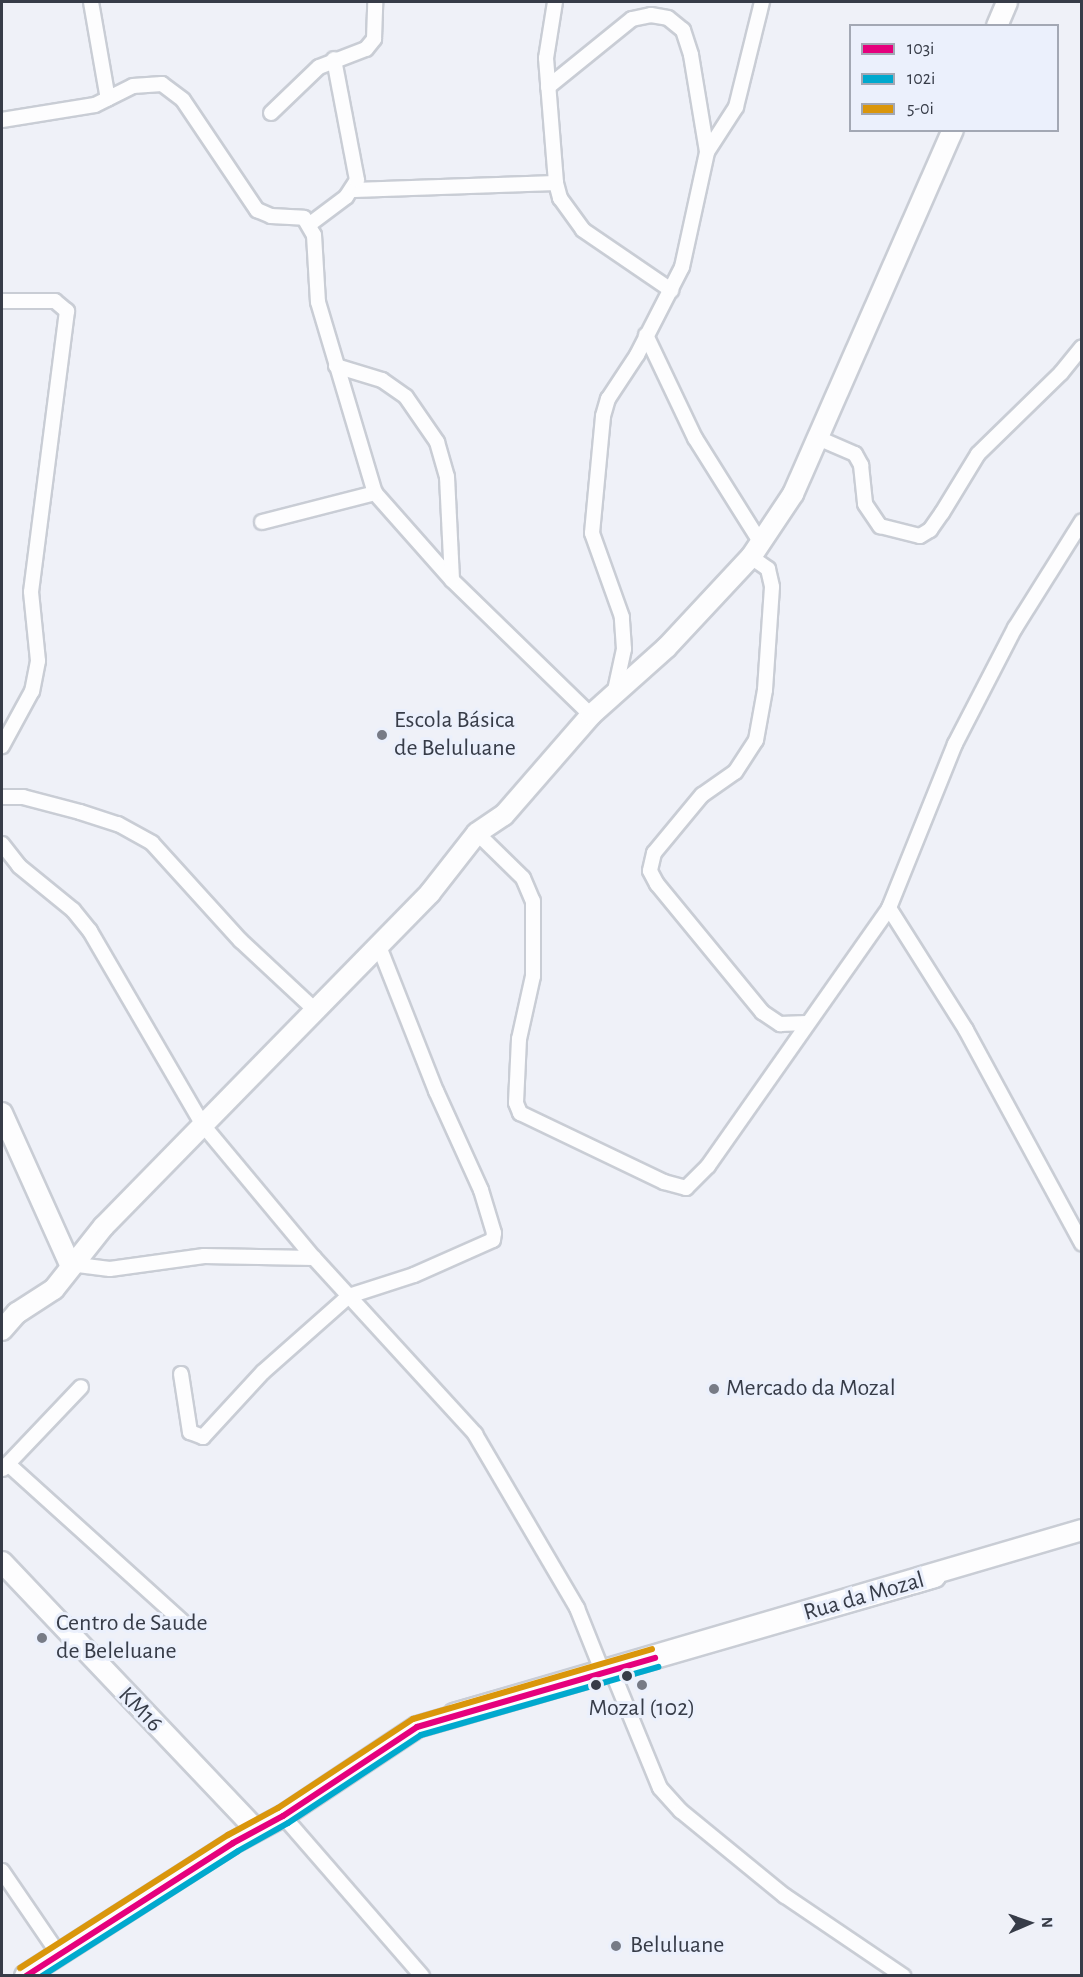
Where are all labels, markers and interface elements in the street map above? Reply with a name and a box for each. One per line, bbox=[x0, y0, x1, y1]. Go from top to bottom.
legend bbox=[849, 24, 1059, 132]
text: 103i bbox=[907, 40, 934, 58]
text: 102i bbox=[907, 70, 935, 88]
text: 5-0i bbox=[907, 100, 934, 118]
place label: Escola Básica de Beluluane bbox=[394, 707, 516, 763]
marker: Escola Básica de Beluluane bbox=[375, 728, 389, 742]
place label: Mercado da Mozal bbox=[726, 1375, 896, 1403]
marker: Mercado da Mozal bbox=[707, 1382, 721, 1396]
street label: Rua da Mozal bbox=[800, 1566, 928, 1628]
place label: Centro de Saude de Beleluane bbox=[56, 1610, 208, 1666]
marker: Centro de Saude de Beleluane bbox=[33, 1629, 51, 1647]
unlabelled marker bbox=[621, 1670, 633, 1682]
marker: Mozal (102) bbox=[635, 1678, 649, 1692]
unlabelled marker bbox=[590, 1679, 602, 1691]
street label: KM16 bbox=[112, 1681, 168, 1739]
place label: Mozal (102) bbox=[589, 1695, 695, 1723]
north arrow bbox=[999, 1893, 1059, 1953]
text: N bbox=[1039, 1917, 1055, 1928]
place label: Beluluane bbox=[630, 1932, 724, 1960]
marker: Beluluane bbox=[607, 1937, 625, 1955]

